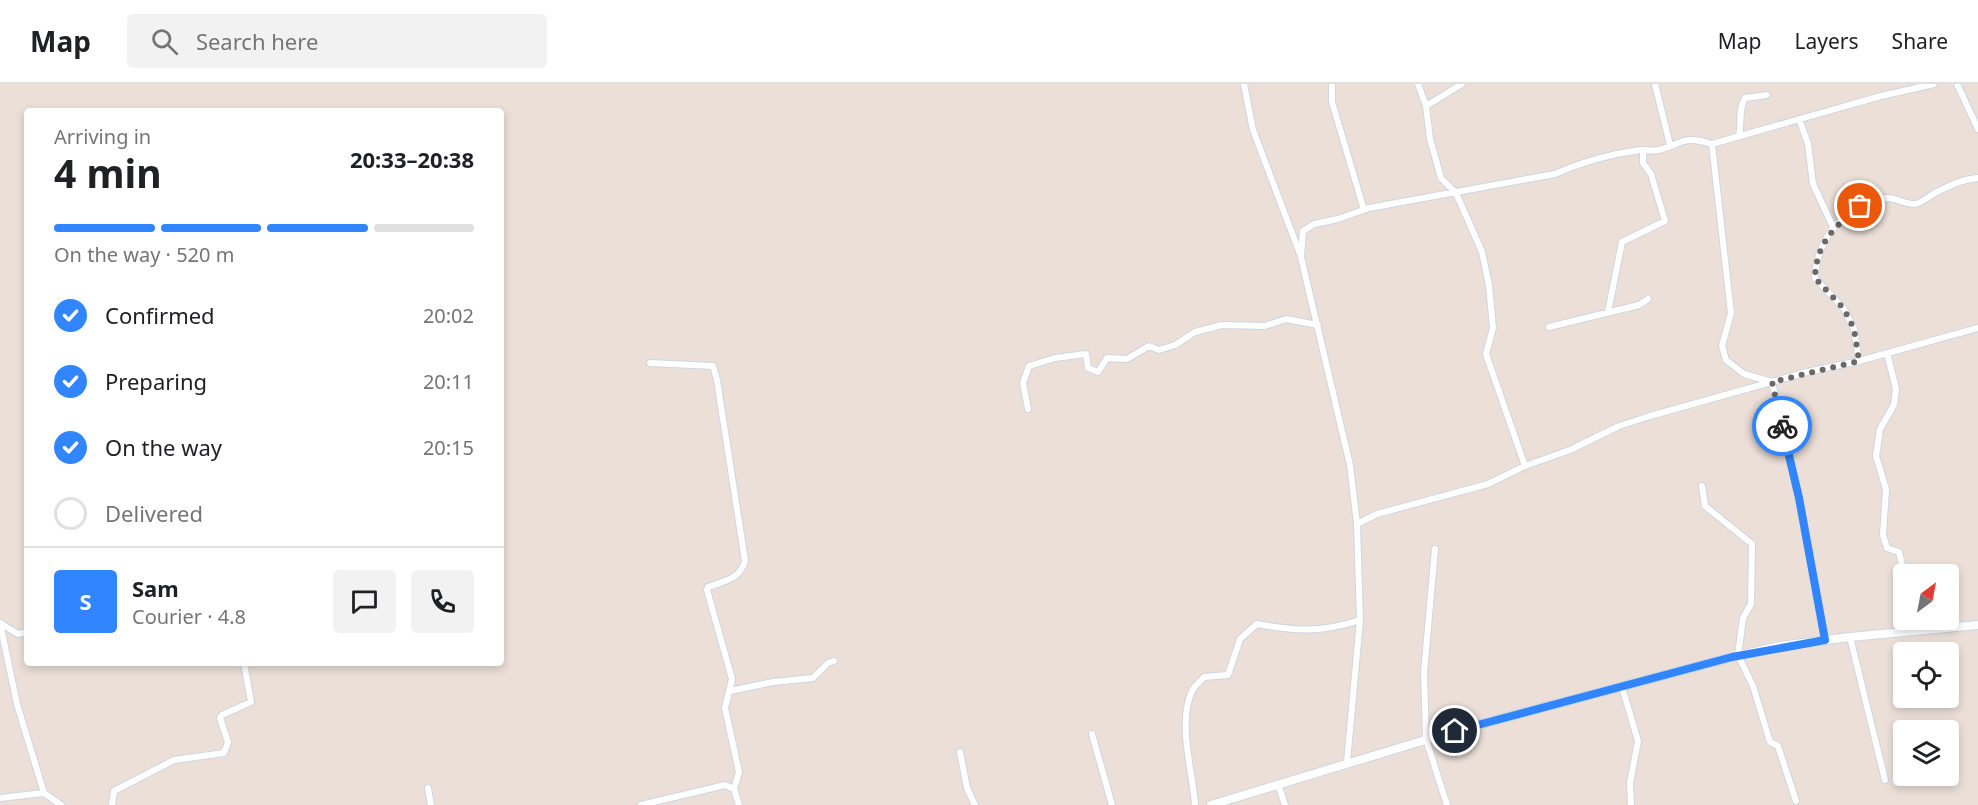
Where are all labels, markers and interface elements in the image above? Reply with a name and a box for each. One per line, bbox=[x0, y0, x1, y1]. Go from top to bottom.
search box bbox=[127, 14, 547, 68]
text: Map bbox=[30, 22, 91, 60]
icon: search bbox=[148, 25, 181, 58]
text: Search here bbox=[196, 26, 318, 56]
text: Map bbox=[1718, 27, 1762, 55]
text: Layers bbox=[1795, 27, 1859, 55]
text: Share bbox=[1892, 27, 1948, 55]
text: Arriving in bbox=[54, 123, 151, 150]
text: 20:33–20:38 bbox=[350, 144, 474, 174]
text: 4 min bbox=[54, 146, 161, 199]
pin bbox=[1834, 180, 1885, 231]
icon: bag bbox=[1843, 189, 1876, 222]
text: On the way · 520 m bbox=[54, 241, 234, 268]
icon: check bbox=[54, 299, 87, 332]
text: Confirmed bbox=[105, 300, 215, 330]
text: 20:02 bbox=[423, 302, 474, 329]
icon: check bbox=[54, 365, 87, 398]
text: Preparing bbox=[105, 366, 207, 396]
text: 20:11 bbox=[423, 368, 474, 395]
courier bbox=[1752, 396, 1812, 456]
icon: bike bbox=[1766, 410, 1799, 443]
icon: check bbox=[54, 431, 87, 464]
text: On the way bbox=[105, 432, 222, 462]
text: 20:15 bbox=[423, 434, 474, 461]
text: Delivered bbox=[105, 498, 203, 528]
north arrow bbox=[1893, 564, 1959, 630]
map controls bbox=[1893, 564, 1959, 786]
button: chat bbox=[333, 570, 396, 633]
button: phone bbox=[411, 570, 474, 633]
text: Sam bbox=[132, 573, 179, 603]
text: S bbox=[79, 586, 92, 616]
text: Courier · 4.8 bbox=[132, 603, 246, 630]
button: locate bbox=[1893, 642, 1959, 708]
pin bbox=[1429, 705, 1480, 756]
icon: home bbox=[1438, 714, 1471, 747]
button: layers bbox=[1893, 720, 1959, 786]

